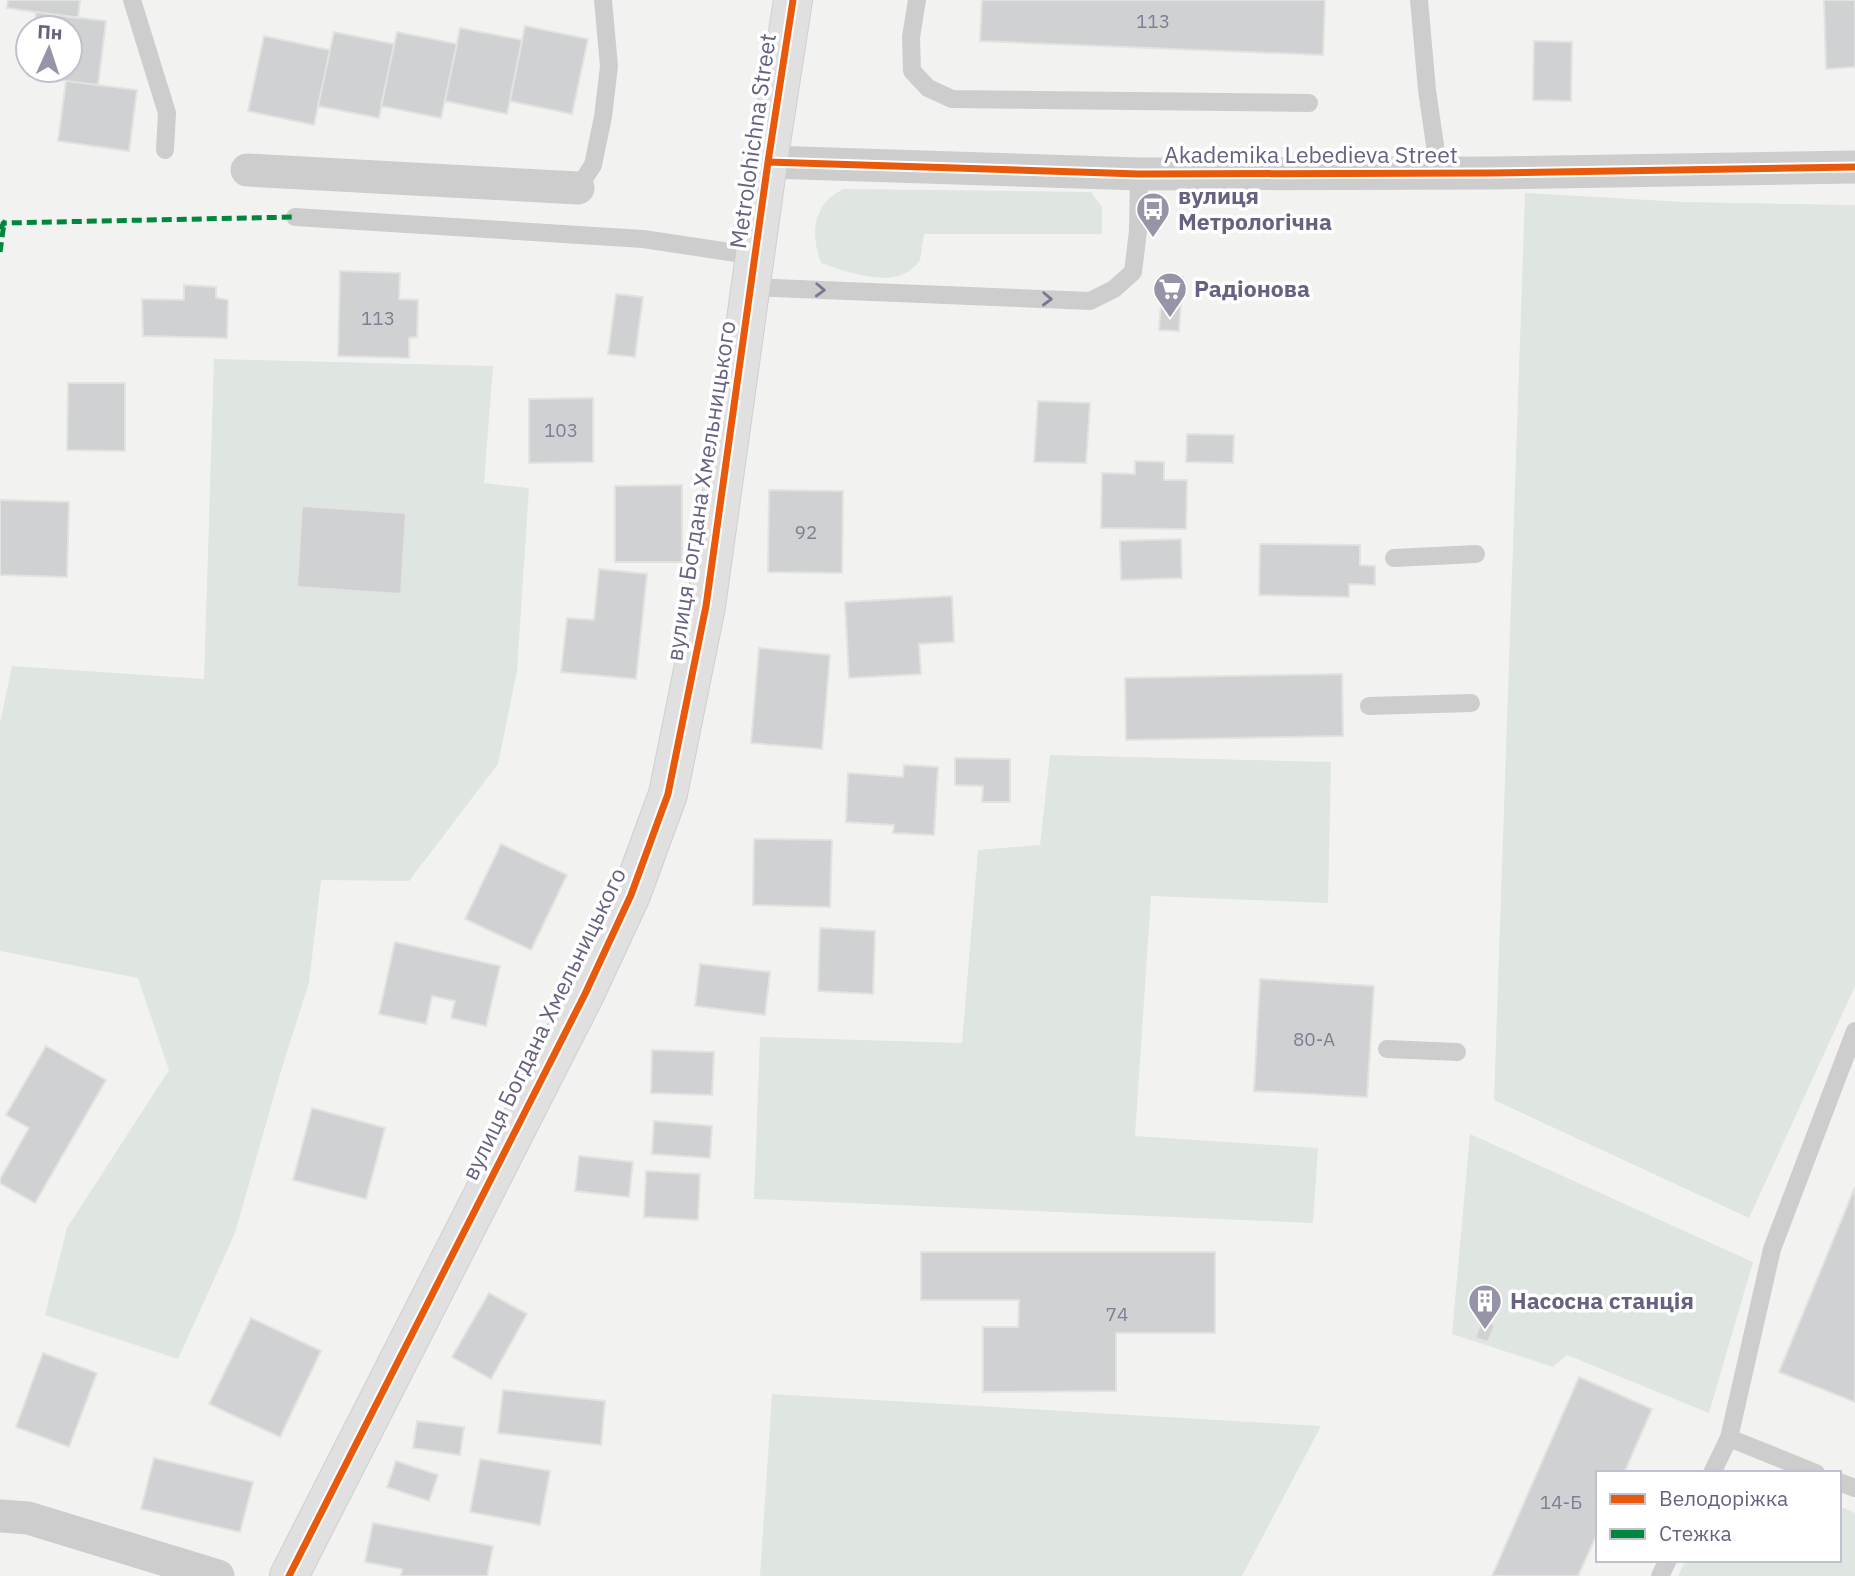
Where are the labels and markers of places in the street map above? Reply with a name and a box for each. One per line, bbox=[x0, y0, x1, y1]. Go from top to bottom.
place label: вулиця Метрологічна bbox=[1178, 180, 1332, 236]
bus stop icon: вулиця Метрологічна bbox=[1134, 190, 1172, 239]
supermarket icon: Радіонова bbox=[1151, 270, 1189, 319]
place label: Радіонова bbox=[1194, 273, 1310, 303]
building icon: Насосна станція bbox=[1466, 1282, 1504, 1331]
place label: Насосна станція bbox=[1510, 1285, 1694, 1315]

